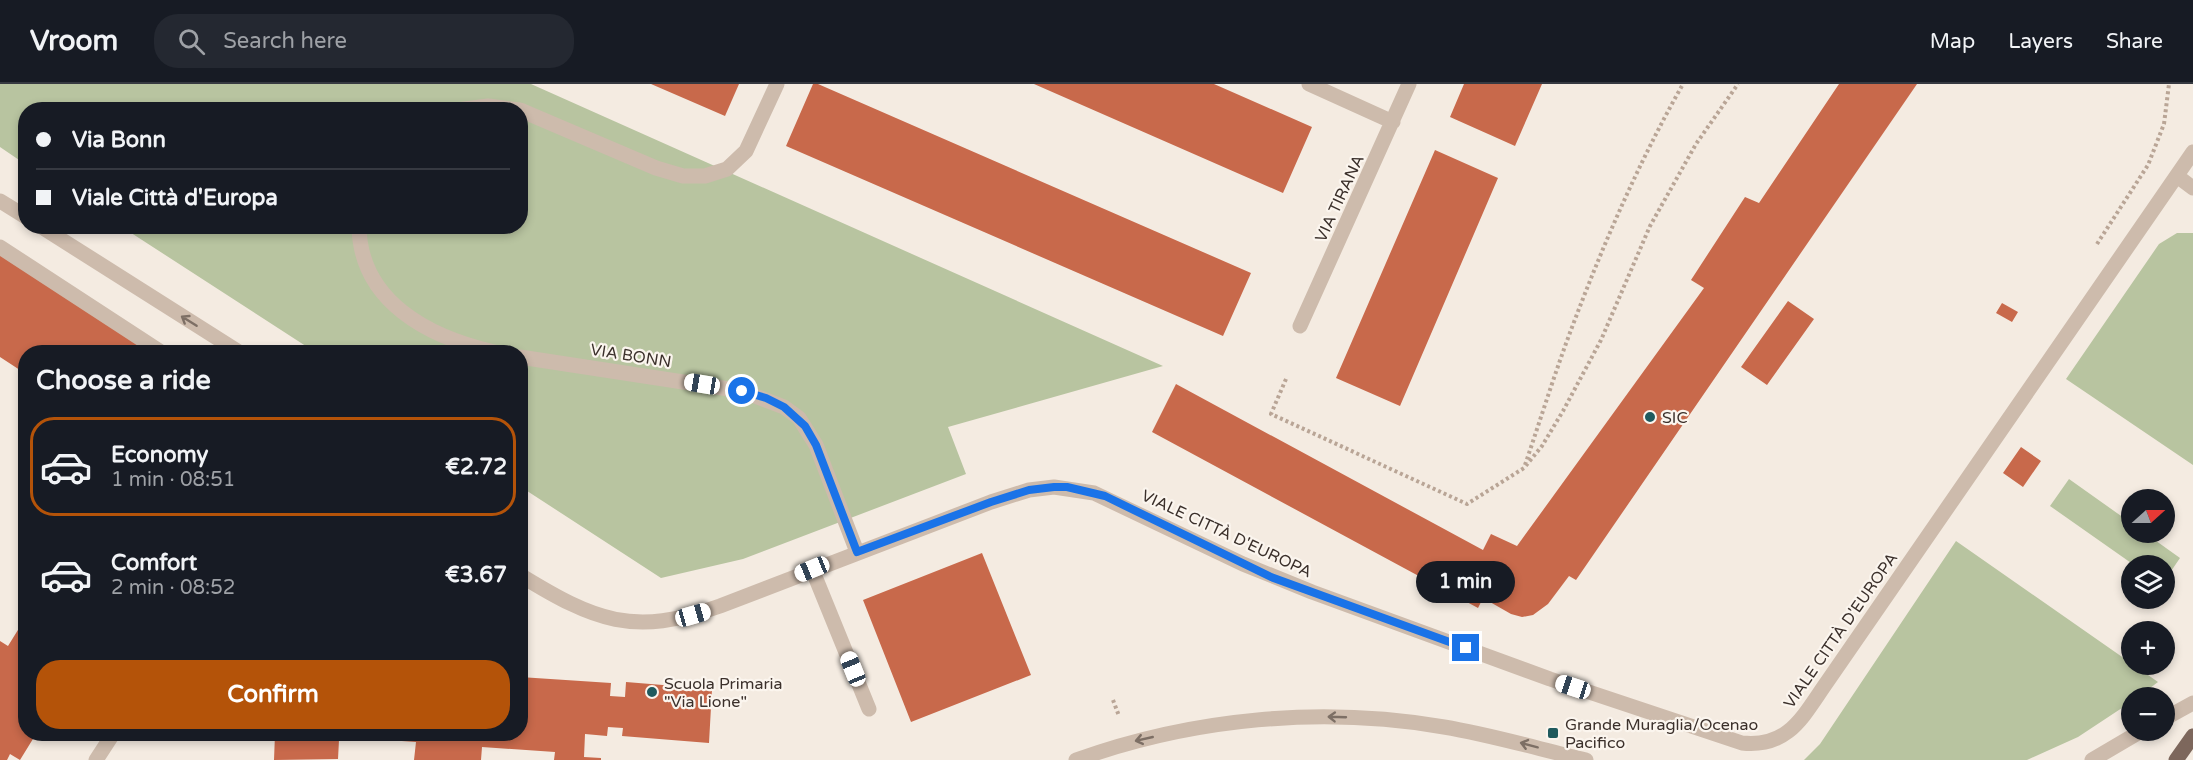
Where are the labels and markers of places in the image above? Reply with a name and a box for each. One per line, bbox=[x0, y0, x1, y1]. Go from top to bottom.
place label: SIC bbox=[1662, 408, 1688, 428]
marker: SIC bbox=[1643, 410, 1657, 424]
place label: Scuola Primaria "Via Lione" bbox=[664, 674, 783, 712]
marker: Scuola Primaria "Via Lione" bbox=[645, 685, 659, 699]
place label: Grande Muraglia/Ocenao Pacifico bbox=[1565, 715, 1758, 753]
marker: Grande Muraglia/Ocenao Pacifico bbox=[1546, 726, 1560, 740]

